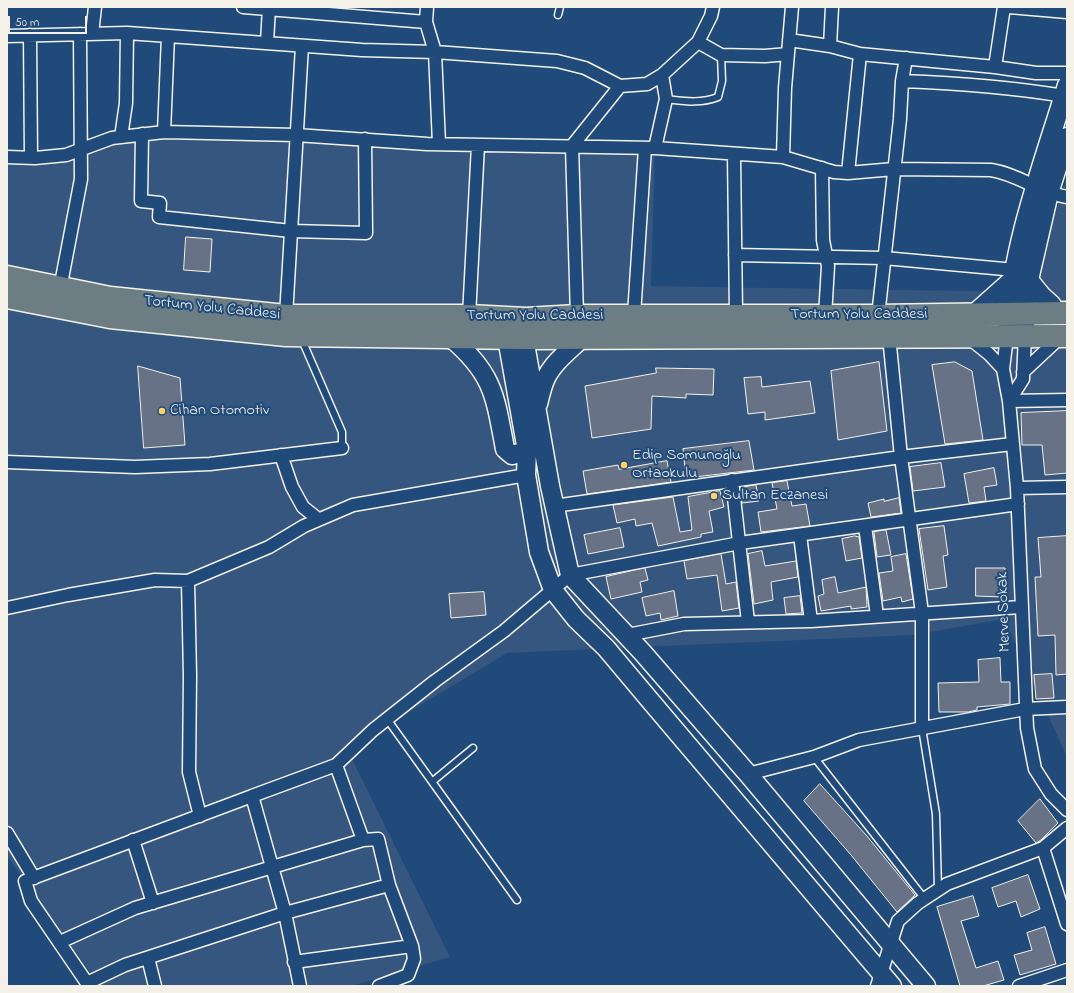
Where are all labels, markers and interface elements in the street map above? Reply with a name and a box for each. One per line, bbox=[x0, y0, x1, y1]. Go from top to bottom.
scale bar bbox=[10, 8, 89, 34]
text: 50 m bbox=[15, 14, 39, 32]
street label: Tortum Yolu Caddesi bbox=[143, 292, 281, 326]
street label: Tortum Yolu Caddesi bbox=[791, 305, 927, 325]
street label: Tortum Yolu Caddesi bbox=[467, 306, 603, 326]
place label: Cihan Otomotiv bbox=[170, 401, 269, 421]
marker: Cihan Otomotiv bbox=[157, 406, 167, 416]
place label: Edip Somunoğlu Ortaokulu bbox=[632, 446, 741, 484]
marker: Edip Somunoğlu Ortaokulu bbox=[619, 460, 629, 470]
place label: Sultan Eczanesi bbox=[722, 486, 828, 506]
marker: Sultan Eczanesi bbox=[709, 491, 719, 501]
street label: Merve Sokak bbox=[994, 571, 1016, 653]

